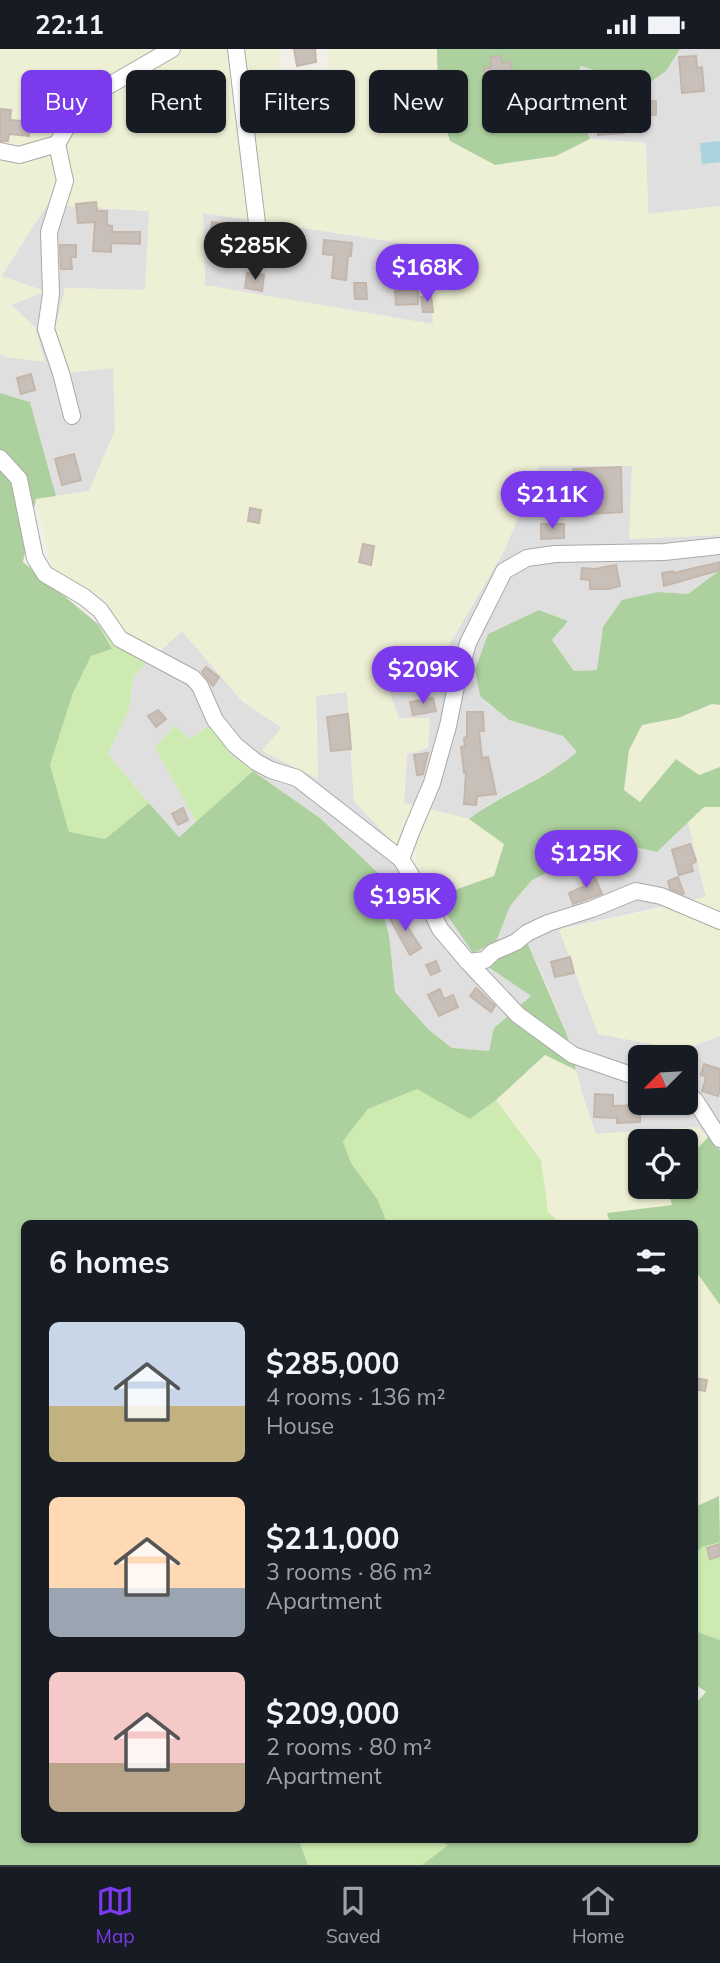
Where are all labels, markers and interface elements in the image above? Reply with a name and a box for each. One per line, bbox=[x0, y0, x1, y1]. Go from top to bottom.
text: 22:11 bbox=[35, 8, 104, 41]
chip: Buy bbox=[21, 70, 112, 133]
chip: Rent bbox=[126, 70, 226, 133]
chip: Filters bbox=[240, 70, 355, 133]
chip: New bbox=[369, 70, 468, 133]
chip: Apartment bbox=[482, 70, 651, 133]
pin: $285K bbox=[206, 223, 304, 282]
text: $285K bbox=[220, 230, 290, 259]
pin: $168K bbox=[378, 245, 476, 304]
text: $168K bbox=[392, 252, 462, 281]
pin: $211K bbox=[503, 471, 601, 531]
text: $211K bbox=[517, 479, 587, 508]
pin: $209K bbox=[374, 647, 472, 706]
text: $209K bbox=[388, 654, 458, 683]
pin: $125K bbox=[537, 831, 635, 890]
text: $125K bbox=[551, 838, 621, 867]
pin: $195K bbox=[356, 873, 454, 933]
text: $195K bbox=[370, 881, 440, 910]
north arrow bbox=[628, 1045, 698, 1115]
map controls bbox=[628, 1045, 698, 1199]
button: locate bbox=[628, 1129, 698, 1199]
text: 6 homes bbox=[49, 1243, 170, 1281]
icon: filters bbox=[632, 1243, 670, 1281]
text: $285,000 bbox=[266, 1344, 399, 1382]
icon: home bbox=[105, 1350, 189, 1434]
text: 4 rooms · 136 m² bbox=[266, 1382, 446, 1411]
text: House bbox=[266, 1411, 334, 1440]
text: $211,000 bbox=[266, 1519, 399, 1557]
icon: home bbox=[105, 1525, 189, 1609]
text: 3 rooms · 86 m² bbox=[266, 1557, 432, 1586]
text: Apartment bbox=[266, 1586, 382, 1615]
text: $209,000 bbox=[266, 1694, 399, 1732]
icon: home bbox=[105, 1700, 189, 1784]
text: 2 rooms · 80 m² bbox=[266, 1732, 432, 1761]
text: Apartment bbox=[266, 1761, 382, 1790]
tab: Map bbox=[96, 1882, 135, 1948]
tab: Saved bbox=[326, 1882, 381, 1948]
tab: Home bbox=[572, 1882, 624, 1948]

